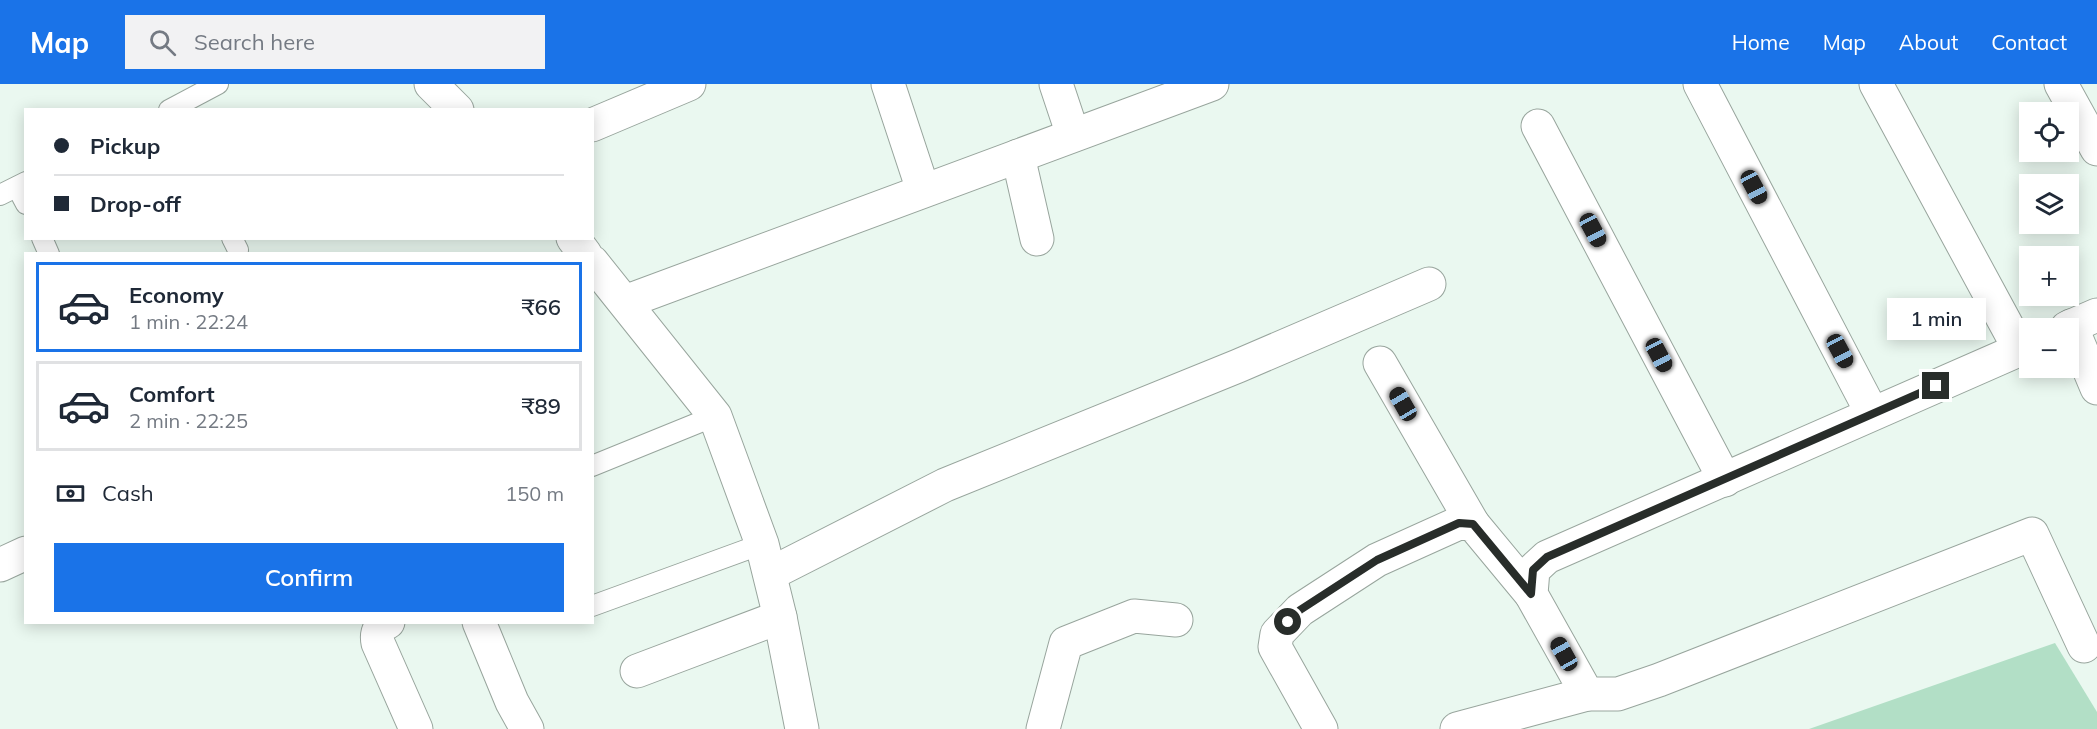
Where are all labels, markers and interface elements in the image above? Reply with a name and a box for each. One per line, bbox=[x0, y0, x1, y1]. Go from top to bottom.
search box bbox=[125, 15, 545, 69]
text: Map bbox=[30, 25, 89, 60]
icon: search bbox=[146, 26, 179, 59]
text: Search here bbox=[194, 28, 315, 56]
text: Home bbox=[1732, 29, 1790, 55]
text: Map bbox=[1823, 29, 1866, 55]
text: About bbox=[1899, 29, 1958, 55]
text: Contact bbox=[1991, 29, 2067, 55]
map controls bbox=[2019, 102, 2079, 378]
button: locate bbox=[2019, 102, 2079, 162]
text: Pickup bbox=[90, 132, 160, 160]
car bbox=[1738, 167, 1770, 207]
button: layers bbox=[2019, 174, 2079, 234]
text: Drop-off bbox=[90, 190, 181, 218]
car bbox=[1577, 210, 1609, 250]
button: + bbox=[2019, 246, 2079, 306]
icon: car bbox=[57, 280, 111, 334]
text: Economy bbox=[129, 281, 224, 309]
text: ₹66 bbox=[521, 293, 561, 321]
callout: 1 min bbox=[1886, 299, 1986, 341]
text: 1 min bbox=[1911, 306, 1962, 331]
text: 1 min · 22:24 bbox=[129, 309, 248, 334]
button: − bbox=[2019, 318, 2079, 378]
car bbox=[1824, 331, 1856, 371]
car bbox=[1643, 335, 1675, 375]
route end bbox=[1922, 372, 1949, 399]
icon: car bbox=[57, 379, 111, 433]
text: Comfort bbox=[129, 380, 215, 408]
car bbox=[1386, 384, 1420, 424]
text: ₹89 bbox=[521, 392, 561, 420]
text: 2 min · 22:25 bbox=[129, 408, 248, 433]
icon: cash bbox=[54, 477, 87, 510]
text: Cash bbox=[102, 479, 154, 507]
text: 150 m bbox=[505, 481, 564, 506]
button: Confirm bbox=[54, 543, 564, 612]
route start bbox=[1274, 608, 1301, 635]
car bbox=[1547, 634, 1581, 674]

